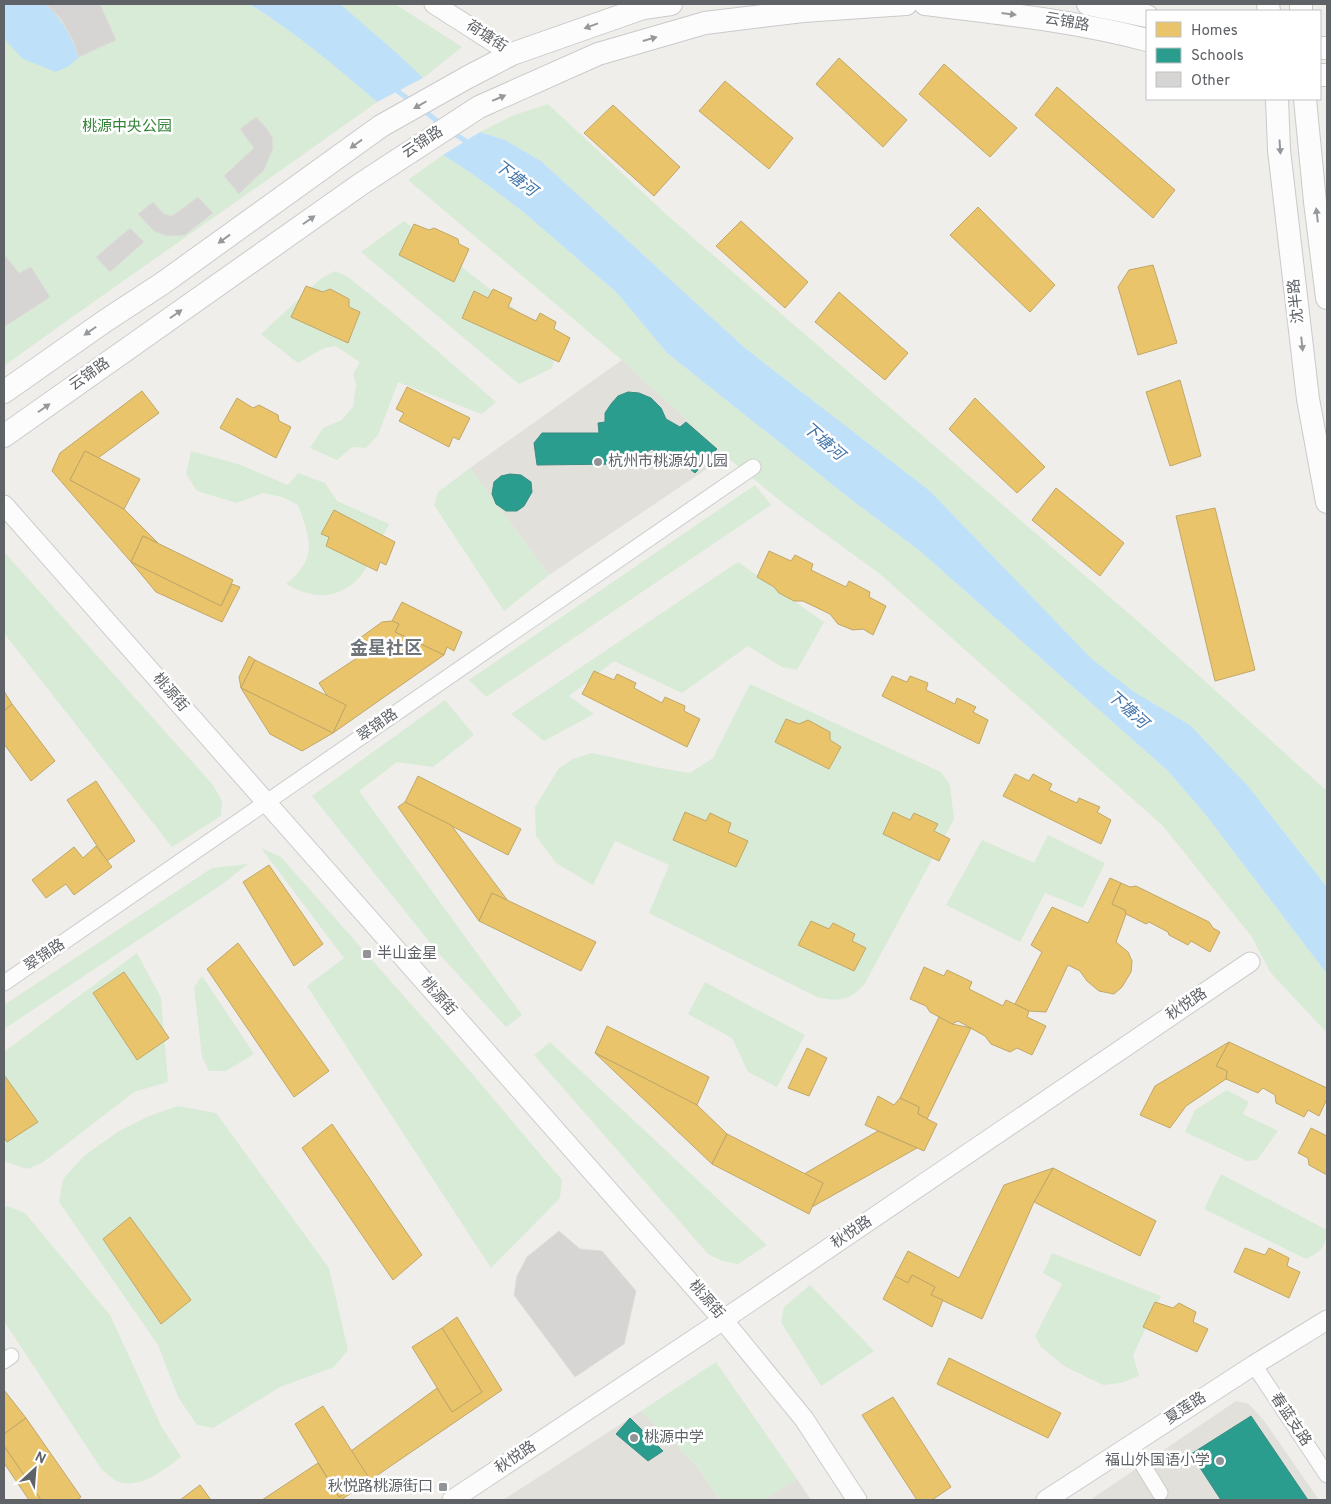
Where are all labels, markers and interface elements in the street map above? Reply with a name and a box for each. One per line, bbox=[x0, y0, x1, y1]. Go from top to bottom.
one-way arrow bbox=[1001, 10, 1017, 18]
street label: 云锦路 bbox=[1043, 10, 1091, 36]
legend bbox=[1146, 10, 1321, 100]
street label: 荷塘街 bbox=[462, 16, 511, 57]
one-way arrow bbox=[583, 22, 598, 30]
text: Homes bbox=[1191, 22, 1238, 41]
one-way arrow bbox=[642, 34, 657, 42]
text: Schools bbox=[1191, 47, 1244, 66]
text: Other bbox=[1191, 72, 1230, 91]
one-way arrow bbox=[492, 94, 506, 102]
one-way arrow bbox=[413, 101, 426, 110]
park label: 桃源中央公园 bbox=[82, 118, 172, 137]
street label: 云锦路 bbox=[399, 123, 447, 163]
one-way arrow bbox=[350, 139, 363, 150]
one-way arrow bbox=[1276, 140, 1284, 156]
water label: 下塘河 bbox=[490, 157, 543, 203]
one-way arrow bbox=[1312, 206, 1320, 222]
one-way arrow bbox=[302, 215, 316, 225]
one-way arrow bbox=[217, 234, 231, 244]
street label: 沈半路 bbox=[1285, 278, 1309, 324]
one-way arrow bbox=[169, 309, 183, 319]
one-way arrow bbox=[83, 326, 97, 336]
one-way arrow bbox=[1298, 336, 1306, 352]
street label: 云锦路 bbox=[66, 354, 114, 396]
one-way arrow bbox=[37, 403, 50, 413]
water label: 下塘河 bbox=[798, 419, 850, 467]
place label: 杭州市桃源幼儿园 bbox=[608, 452, 728, 472]
marker: 杭州市桃源幼儿园 bbox=[592, 456, 604, 468]
district label: 金星社区 bbox=[350, 638, 422, 661]
street label: 桃源街 bbox=[148, 670, 192, 716]
water label: 下塘河 bbox=[1102, 687, 1154, 735]
street label: 翠锦路 bbox=[354, 705, 402, 747]
street label: 翠锦路 bbox=[21, 936, 69, 976]
place label: 半山金星 bbox=[377, 945, 437, 964]
marker: 半山金星 bbox=[361, 948, 373, 960]
street label: 桃源街 bbox=[416, 974, 460, 1020]
street label: 秋悦路 bbox=[1163, 985, 1211, 1025]
street label: 秋悦路 bbox=[828, 1213, 876, 1253]
street label: 桃源街 bbox=[684, 1277, 728, 1323]
street label: 夏莲路 bbox=[1162, 1389, 1210, 1429]
street label: 春蓝支路 bbox=[1265, 1390, 1315, 1450]
place label: 桃源中学 bbox=[644, 1429, 704, 1448]
marker: 桃源中学 bbox=[628, 1432, 640, 1444]
street label: 秋悦路 bbox=[492, 1438, 540, 1478]
north arrow bbox=[10, 1444, 60, 1494]
text: N bbox=[32, 1449, 48, 1469]
place label: 福山外国语小学 bbox=[1105, 1452, 1210, 1471]
marker: 福山外国语小学 bbox=[1214, 1455, 1226, 1467]
place label: 秋悦路桃源街口 bbox=[328, 1478, 433, 1497]
marker: 秋悦路桃源街口 bbox=[437, 1481, 449, 1493]

